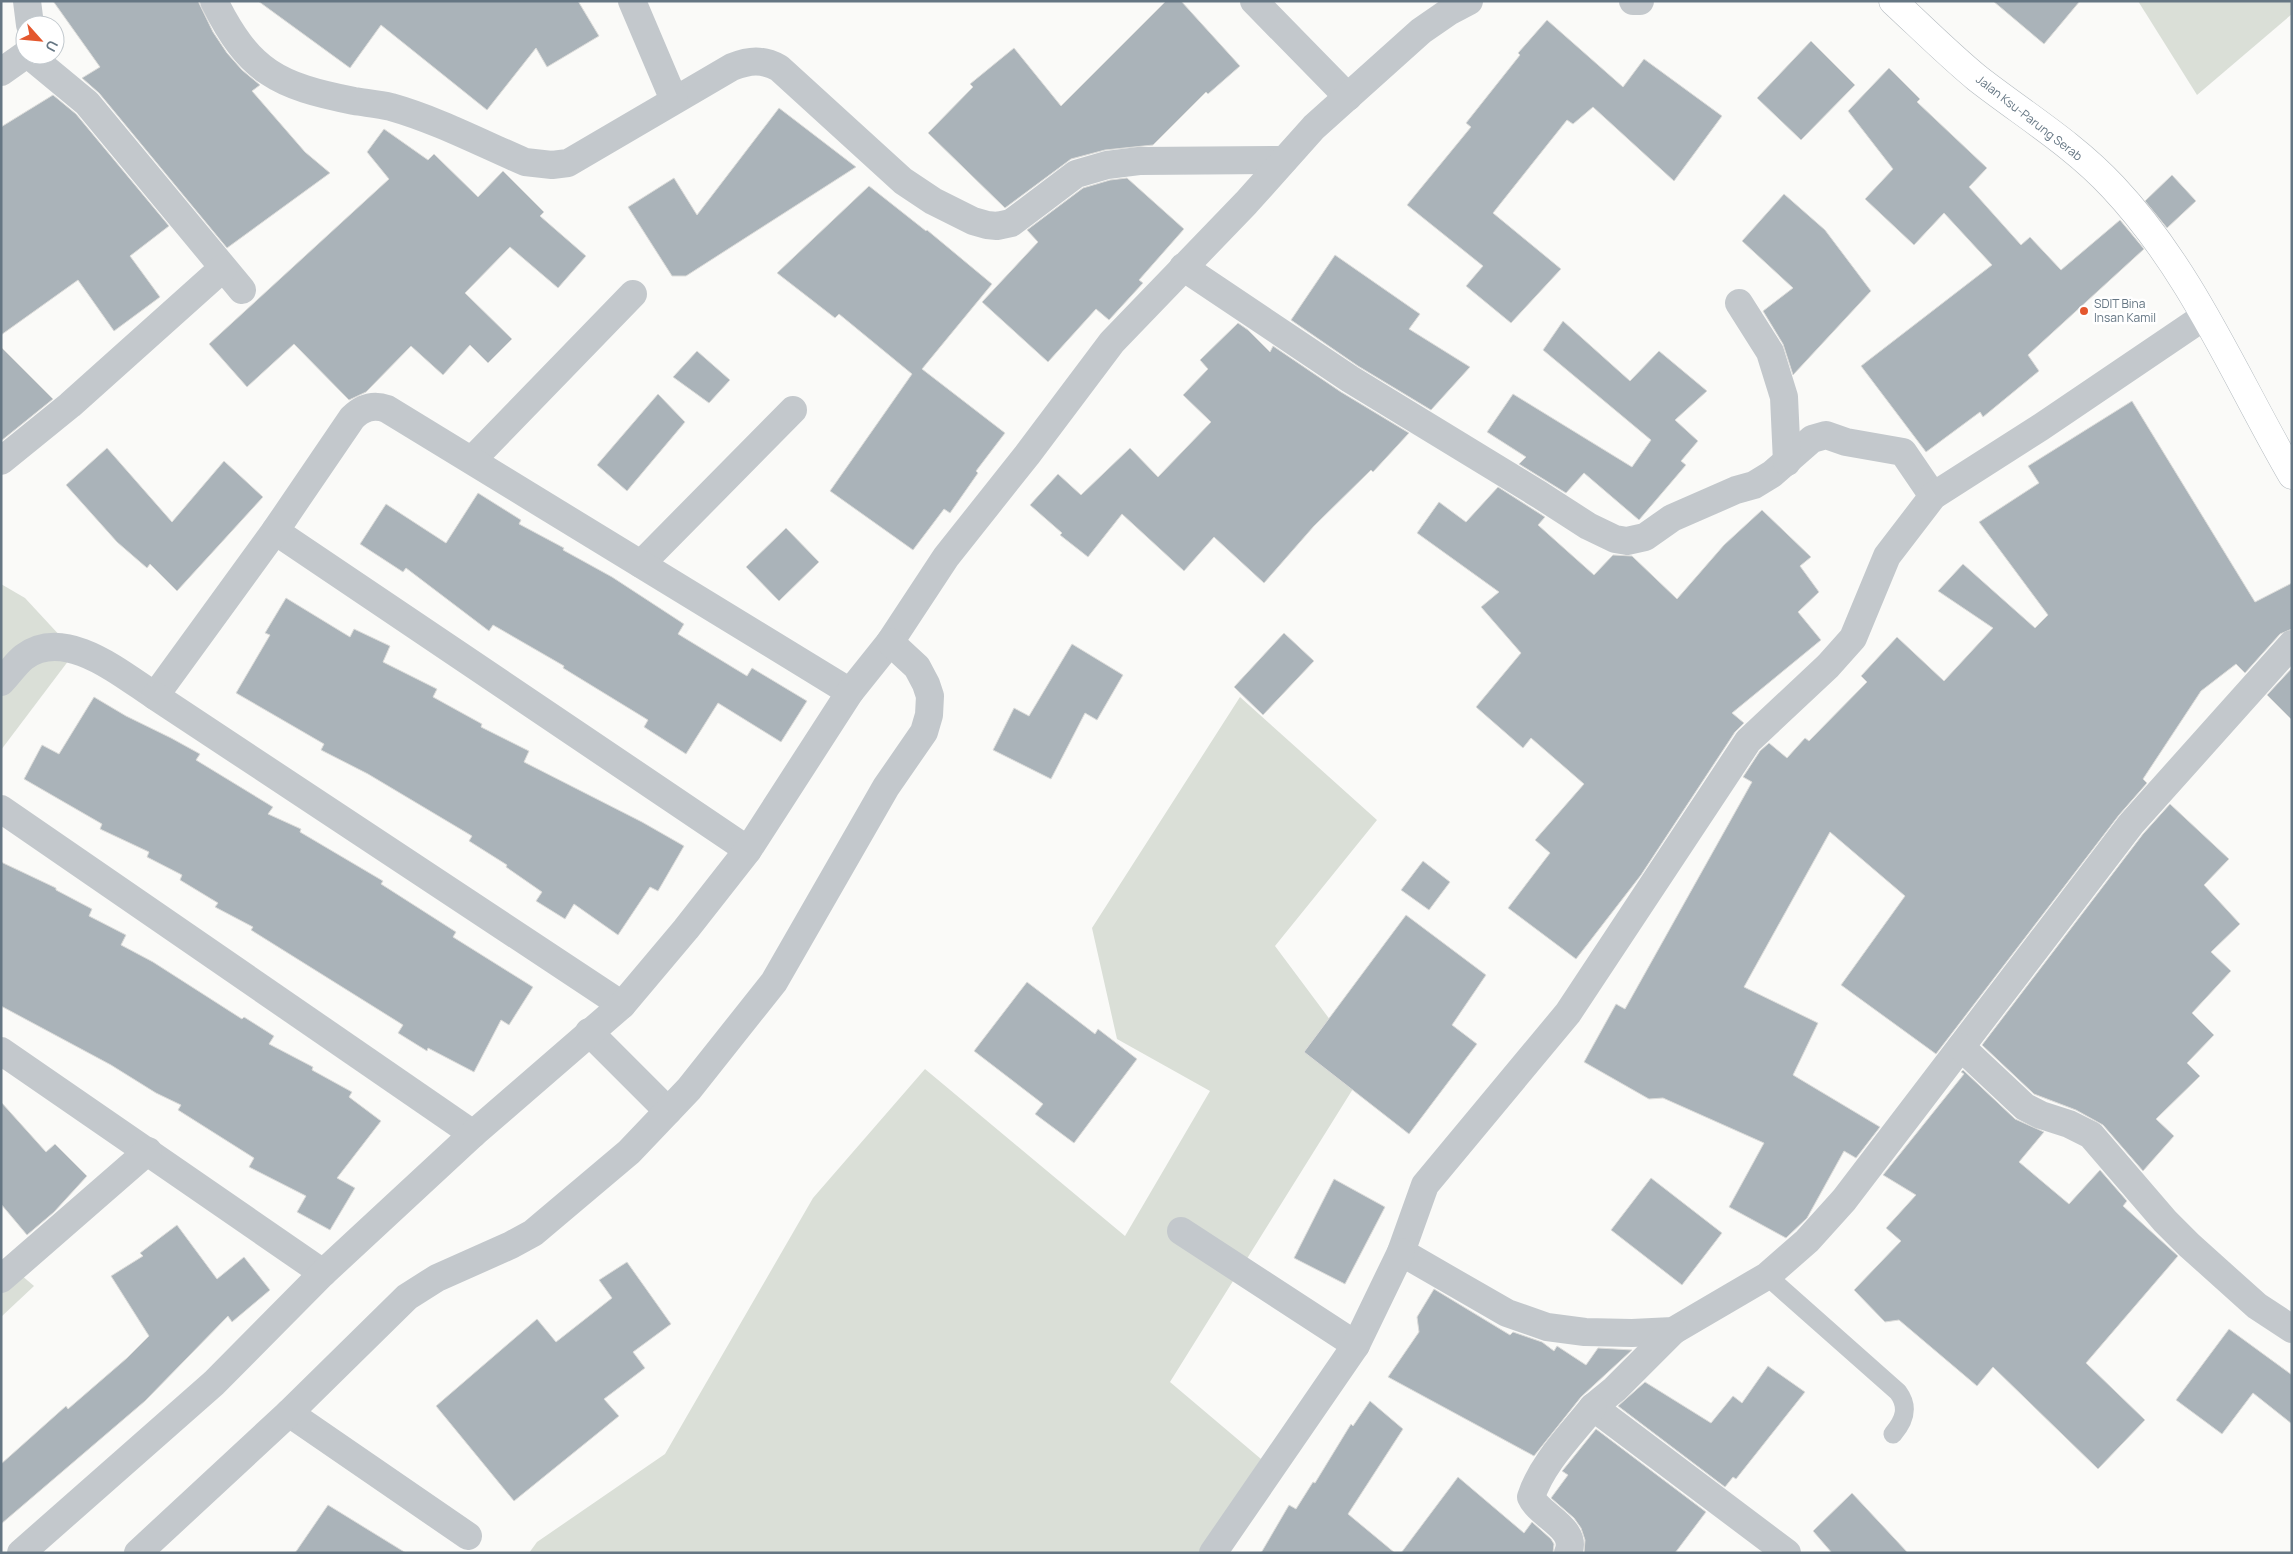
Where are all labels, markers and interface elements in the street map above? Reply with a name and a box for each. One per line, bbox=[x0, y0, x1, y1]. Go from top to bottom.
north arrow bbox=[15, 15, 65, 65]
text: U bbox=[41, 37, 63, 55]
street label: Jalan Ksu-Parung Serab bbox=[1973, 71, 2086, 165]
place label: SDIT Bina Insan Kamil bbox=[2094, 295, 2156, 326]
marker: SDIT Bina Insan Kamil bbox=[2078, 305, 2090, 317]

